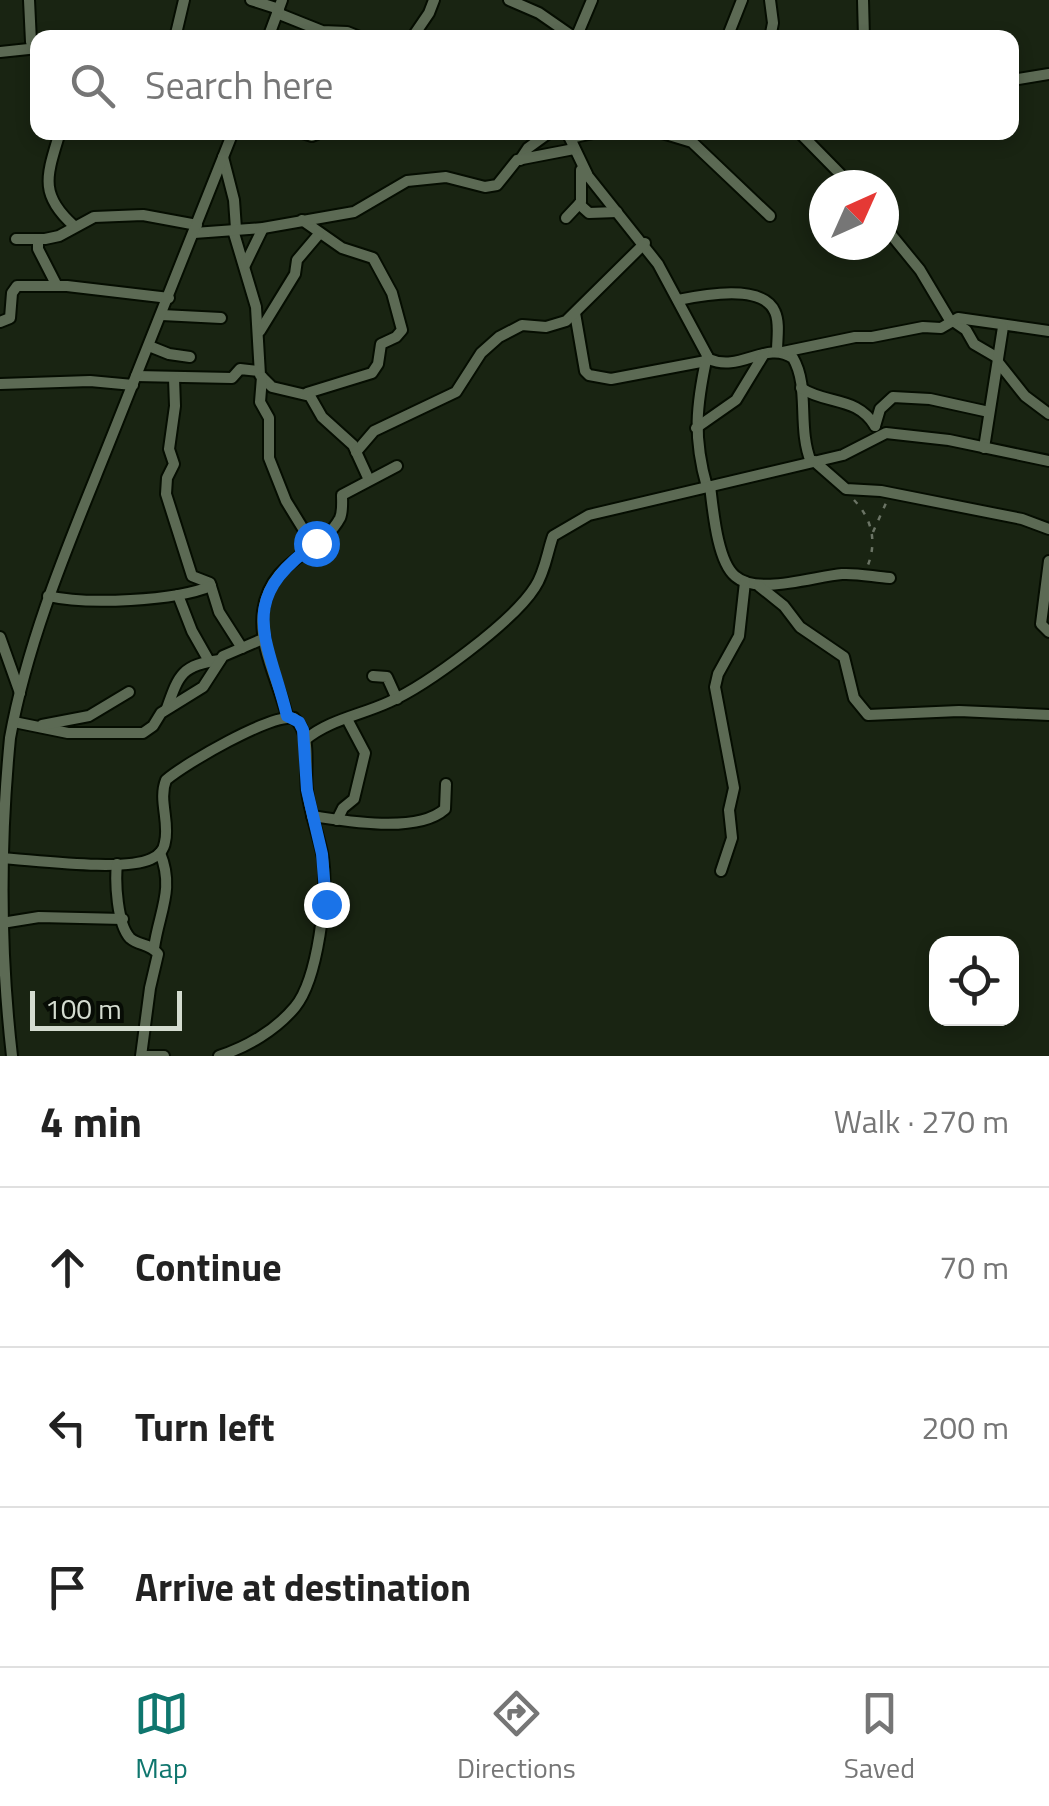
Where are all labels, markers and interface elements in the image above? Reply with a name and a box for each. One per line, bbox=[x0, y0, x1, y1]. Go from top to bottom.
search box bbox=[30, 30, 1019, 140]
text: Search here bbox=[145, 56, 333, 114]
icon: search bbox=[65, 58, 120, 113]
north arrow bbox=[809, 170, 899, 260]
route start bbox=[294, 521, 340, 567]
route end bbox=[304, 882, 350, 928]
map controls bbox=[929, 936, 1019, 1026]
button: locate bbox=[929, 936, 1019, 1026]
scale bar bbox=[30, 986, 182, 1030]
text: 100 m bbox=[45, 987, 122, 1030]
text: 4 min bbox=[40, 1089, 142, 1153]
text: Walk · 270 m bbox=[834, 1097, 1009, 1145]
text: Continue bbox=[135, 1238, 282, 1296]
icon: ahead bbox=[40, 1240, 95, 1295]
text: 70 m bbox=[939, 1243, 1009, 1291]
text: Turn left bbox=[135, 1398, 275, 1456]
icon: left bbox=[40, 1400, 95, 1455]
text: 200 m bbox=[921, 1403, 1009, 1451]
text: Arrive at destination bbox=[135, 1558, 471, 1616]
icon: arrive bbox=[40, 1560, 95, 1615]
tab: Map bbox=[134, 1686, 189, 1789]
tab: Directions bbox=[457, 1686, 576, 1789]
tab: Saved bbox=[844, 1686, 915, 1789]

